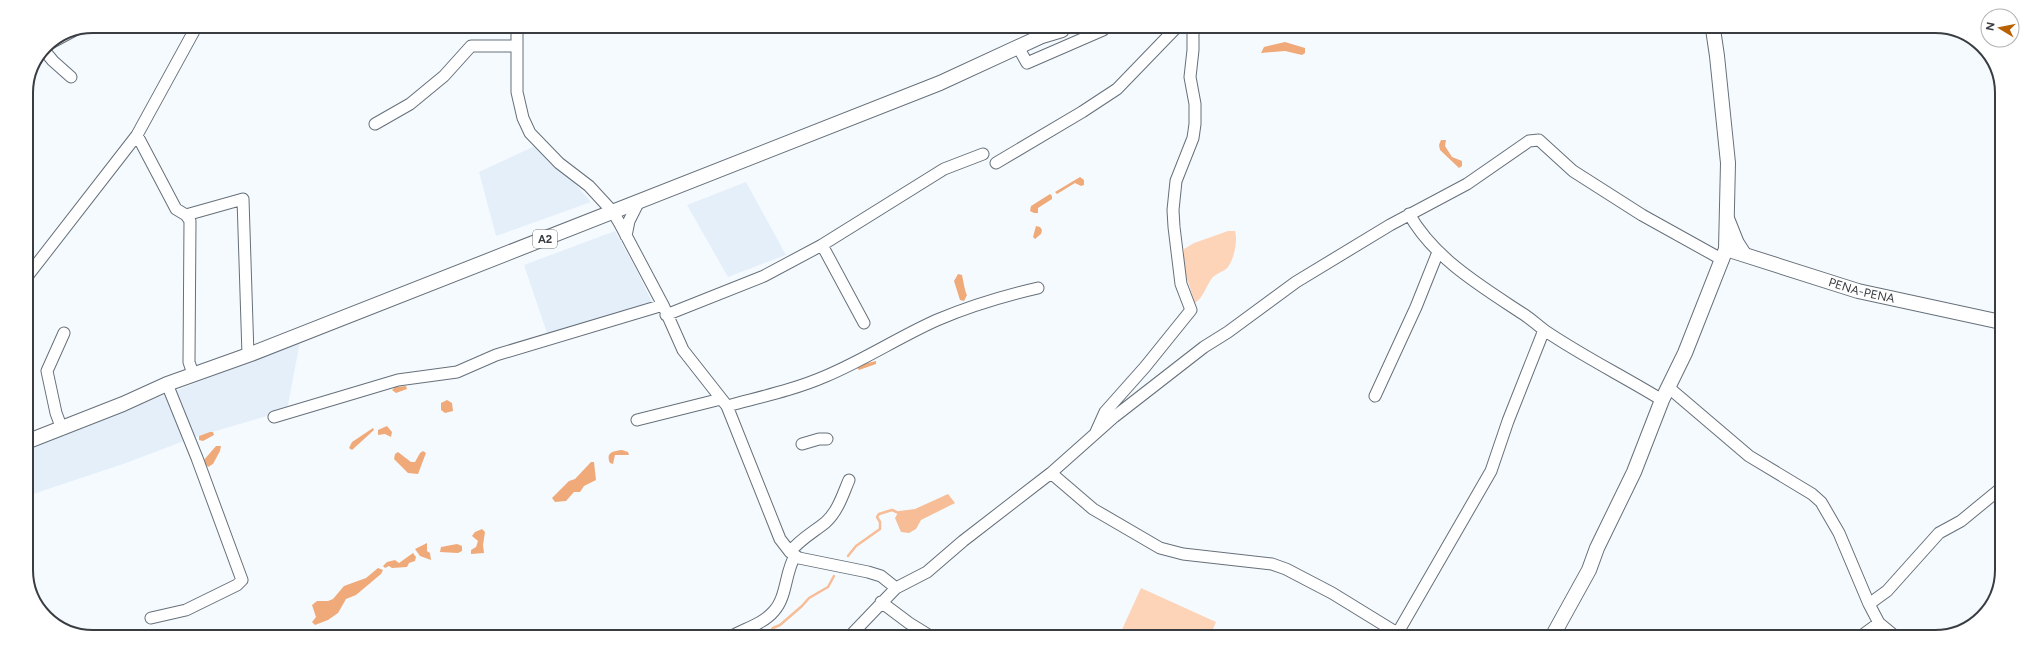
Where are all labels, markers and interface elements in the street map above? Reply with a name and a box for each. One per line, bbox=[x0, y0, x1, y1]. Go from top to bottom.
north arrow bbox=[1980, 8, 2020, 48]
text: N bbox=[1984, 21, 1998, 32]
road number: A2 bbox=[533, 230, 557, 248]
street label: PENA-PENA bbox=[1827, 275, 1896, 306]

